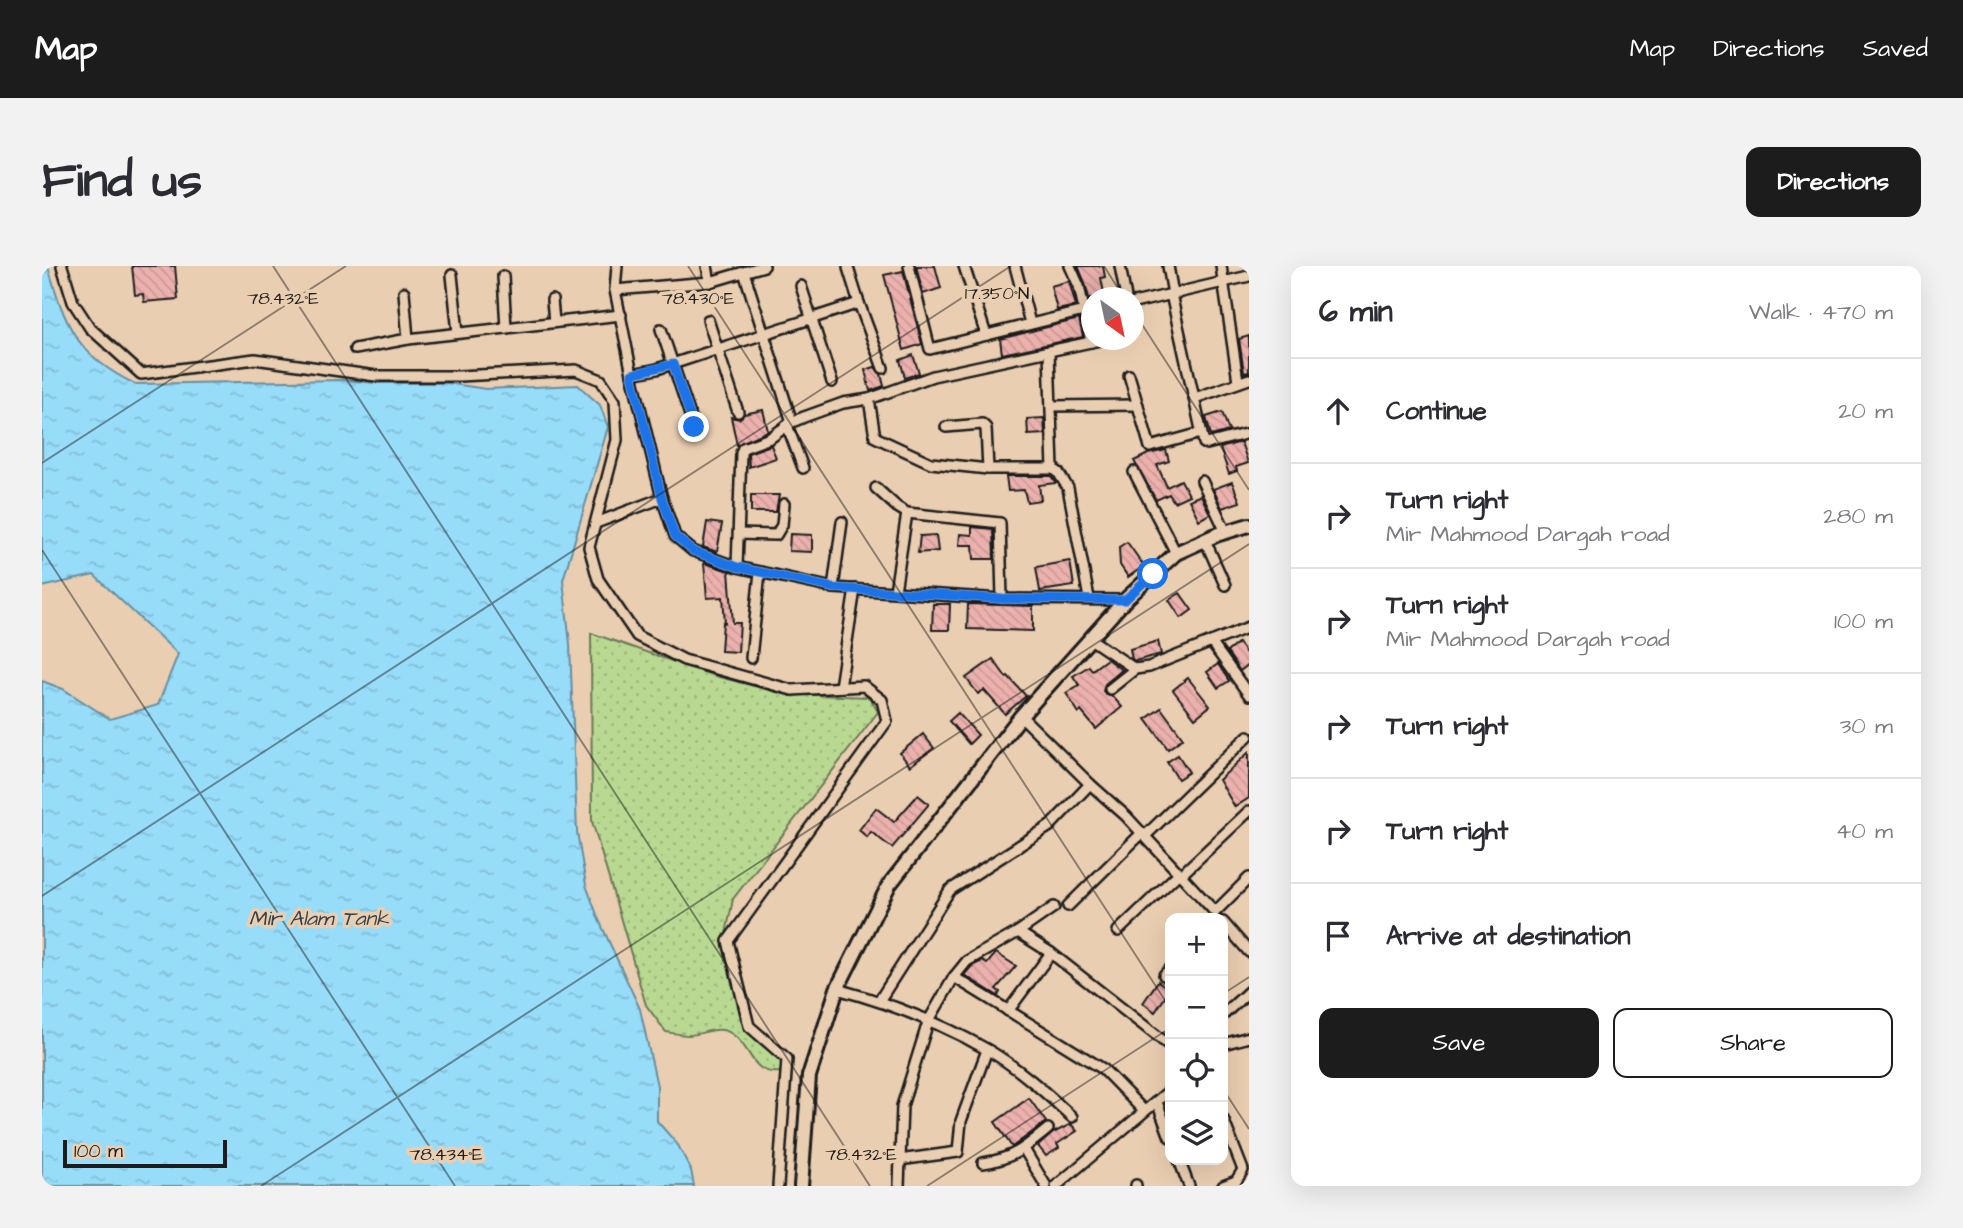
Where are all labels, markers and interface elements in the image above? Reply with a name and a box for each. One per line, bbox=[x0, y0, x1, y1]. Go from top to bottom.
text: Map bbox=[35, 26, 97, 72]
text: Map bbox=[1630, 32, 1675, 66]
text: Directions bbox=[1713, 32, 1825, 66]
text: Saved bbox=[1863, 32, 1928, 66]
button: Directions bbox=[1746, 147, 1921, 217]
text: Find us bbox=[42, 148, 202, 216]
text: 17.350°N bbox=[965, 281, 1029, 306]
text: 78.432°E bbox=[247, 286, 319, 311]
text: 78.430°E bbox=[662, 286, 735, 311]
north arrow bbox=[1081, 287, 1144, 350]
text: 6 min bbox=[1319, 291, 1393, 333]
text: Walk · 470 m bbox=[1749, 296, 1893, 328]
icon: ahead bbox=[1319, 392, 1357, 430]
text: Continue bbox=[1386, 393, 1487, 429]
text: 20 m bbox=[1838, 395, 1893, 427]
route end bbox=[678, 411, 709, 442]
text: Turn right bbox=[1386, 482, 1508, 518]
icon: right bbox=[1319, 497, 1357, 535]
text: 280 m bbox=[1823, 500, 1893, 532]
text: Mir Mahmood Dargah road bbox=[1386, 518, 1670, 550]
route start bbox=[1137, 558, 1168, 589]
text: Turn right bbox=[1386, 587, 1508, 623]
icon: right bbox=[1319, 602, 1357, 640]
text: 100 m bbox=[1834, 605, 1893, 637]
text: Mir Mahmood Dargah road bbox=[1386, 623, 1670, 655]
icon: right bbox=[1319, 707, 1357, 745]
text: Turn right bbox=[1386, 708, 1508, 744]
text: 30 m bbox=[1840, 710, 1893, 742]
icon: right bbox=[1319, 812, 1357, 850]
text: Turn right bbox=[1386, 813, 1508, 849]
text: 40 m bbox=[1836, 815, 1893, 847]
water label: Mir Alam Tank bbox=[249, 904, 390, 933]
map controls bbox=[1165, 913, 1228, 1165]
button: + bbox=[1165, 913, 1228, 976]
icon: arrive bbox=[1319, 917, 1357, 955]
text: Arrive at destination bbox=[1386, 918, 1631, 954]
button: − bbox=[1165, 976, 1228, 1039]
button: Save bbox=[1319, 1008, 1599, 1078]
button: Share bbox=[1613, 1008, 1893, 1078]
button: locate bbox=[1165, 1039, 1228, 1102]
button: layers bbox=[1165, 1102, 1228, 1165]
scale bar bbox=[63, 1137, 228, 1169]
text: 100 m bbox=[74, 1138, 123, 1165]
text: 78.434°E bbox=[409, 1142, 483, 1167]
text: 78.432°E bbox=[825, 1142, 897, 1167]

